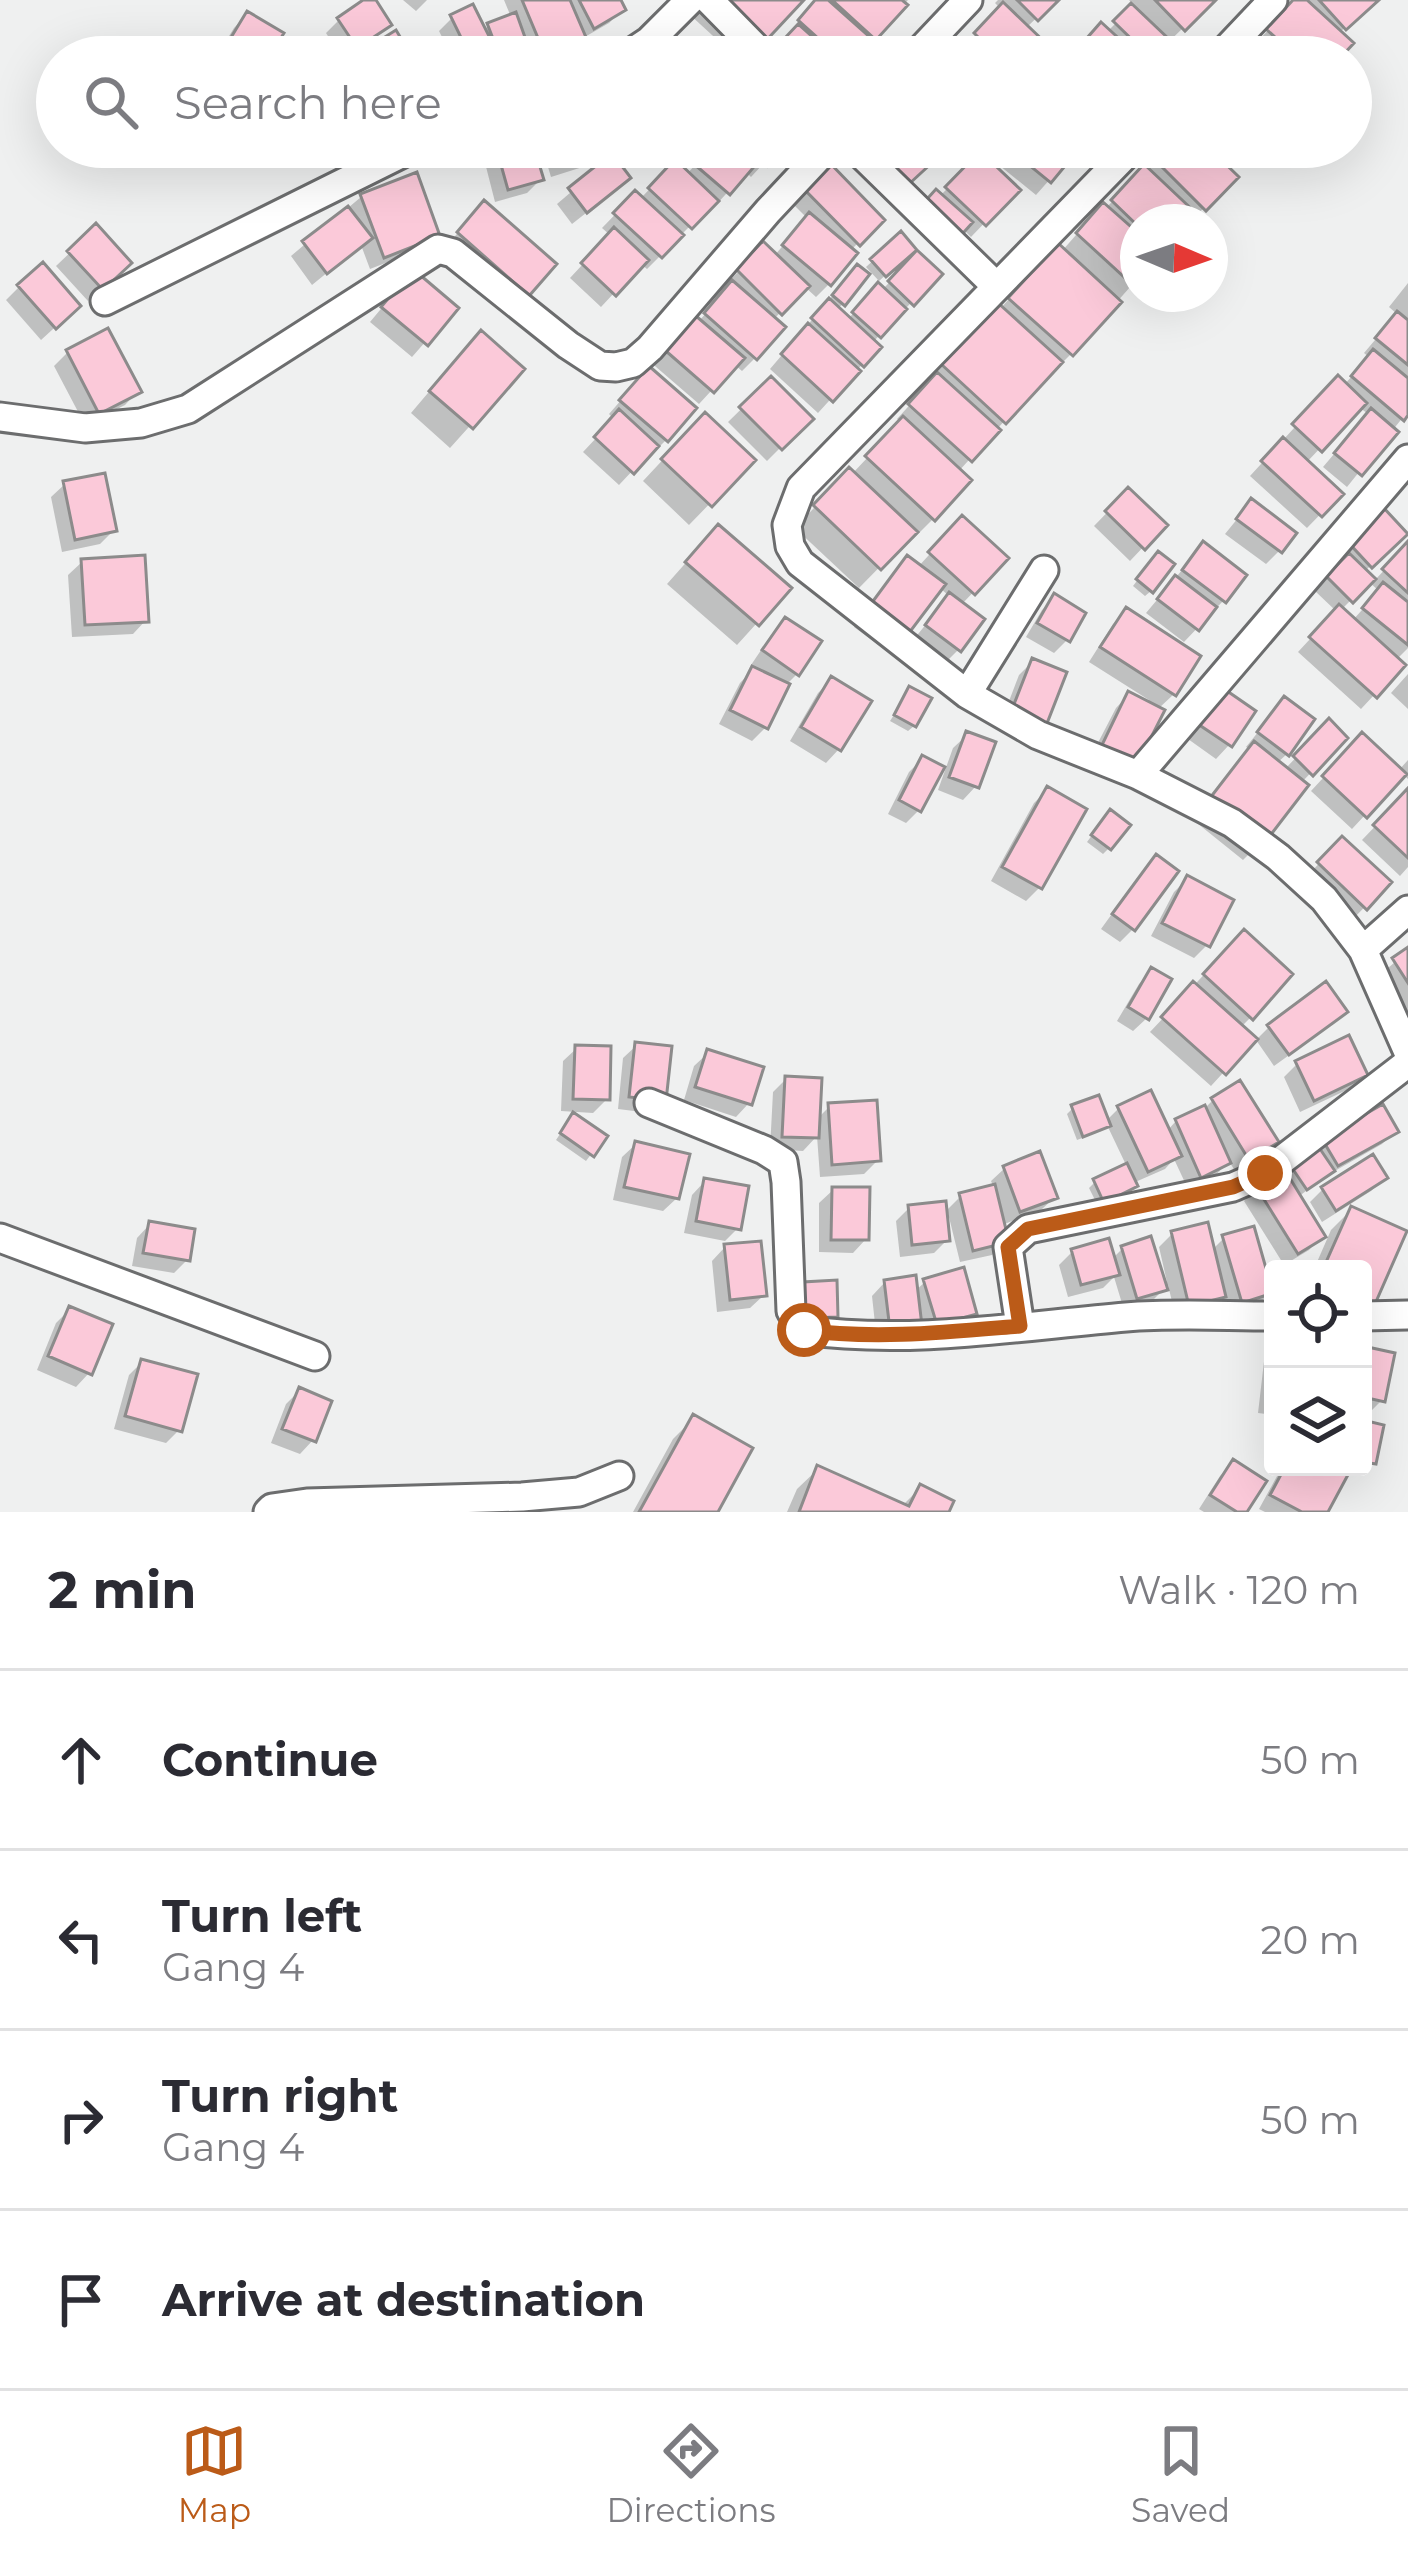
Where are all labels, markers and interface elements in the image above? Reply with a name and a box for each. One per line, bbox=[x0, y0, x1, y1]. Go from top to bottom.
search box bbox=[36, 36, 1372, 168]
icon: search bbox=[78, 69, 144, 135]
text: Search here bbox=[174, 75, 442, 130]
north arrow bbox=[1120, 204, 1228, 312]
route end bbox=[1238, 1146, 1292, 1200]
map controls bbox=[1264, 1260, 1372, 1476]
button: locate bbox=[1264, 1260, 1372, 1368]
route start bbox=[777, 1303, 831, 1357]
button: layers bbox=[1264, 1368, 1372, 1476]
text: 2 min bbox=[48, 1559, 197, 1621]
text: Walk · 120 m bbox=[1118, 1566, 1360, 1614]
icon: ahead bbox=[48, 1727, 114, 1793]
text: Continue bbox=[162, 1732, 378, 1787]
text: 50 m bbox=[1261, 1736, 1360, 1784]
text: Turn left bbox=[162, 1888, 362, 1943]
icon: left bbox=[48, 1907, 114, 1973]
text: 20 m bbox=[1261, 1916, 1360, 1964]
text: Gang 4 bbox=[162, 1943, 304, 1991]
text: Turn right bbox=[162, 2068, 398, 2123]
icon: right bbox=[48, 2087, 114, 2153]
text: 50 m bbox=[1261, 2096, 1360, 2144]
text: Gang 4 bbox=[162, 2123, 304, 2171]
icon: arrive bbox=[48, 2267, 114, 2333]
text: Arrive at destination bbox=[162, 2272, 645, 2327]
tab: Map bbox=[178, 2418, 251, 2530]
tab: Directions bbox=[607, 2418, 776, 2530]
tab: Saved bbox=[1131, 2418, 1230, 2530]

